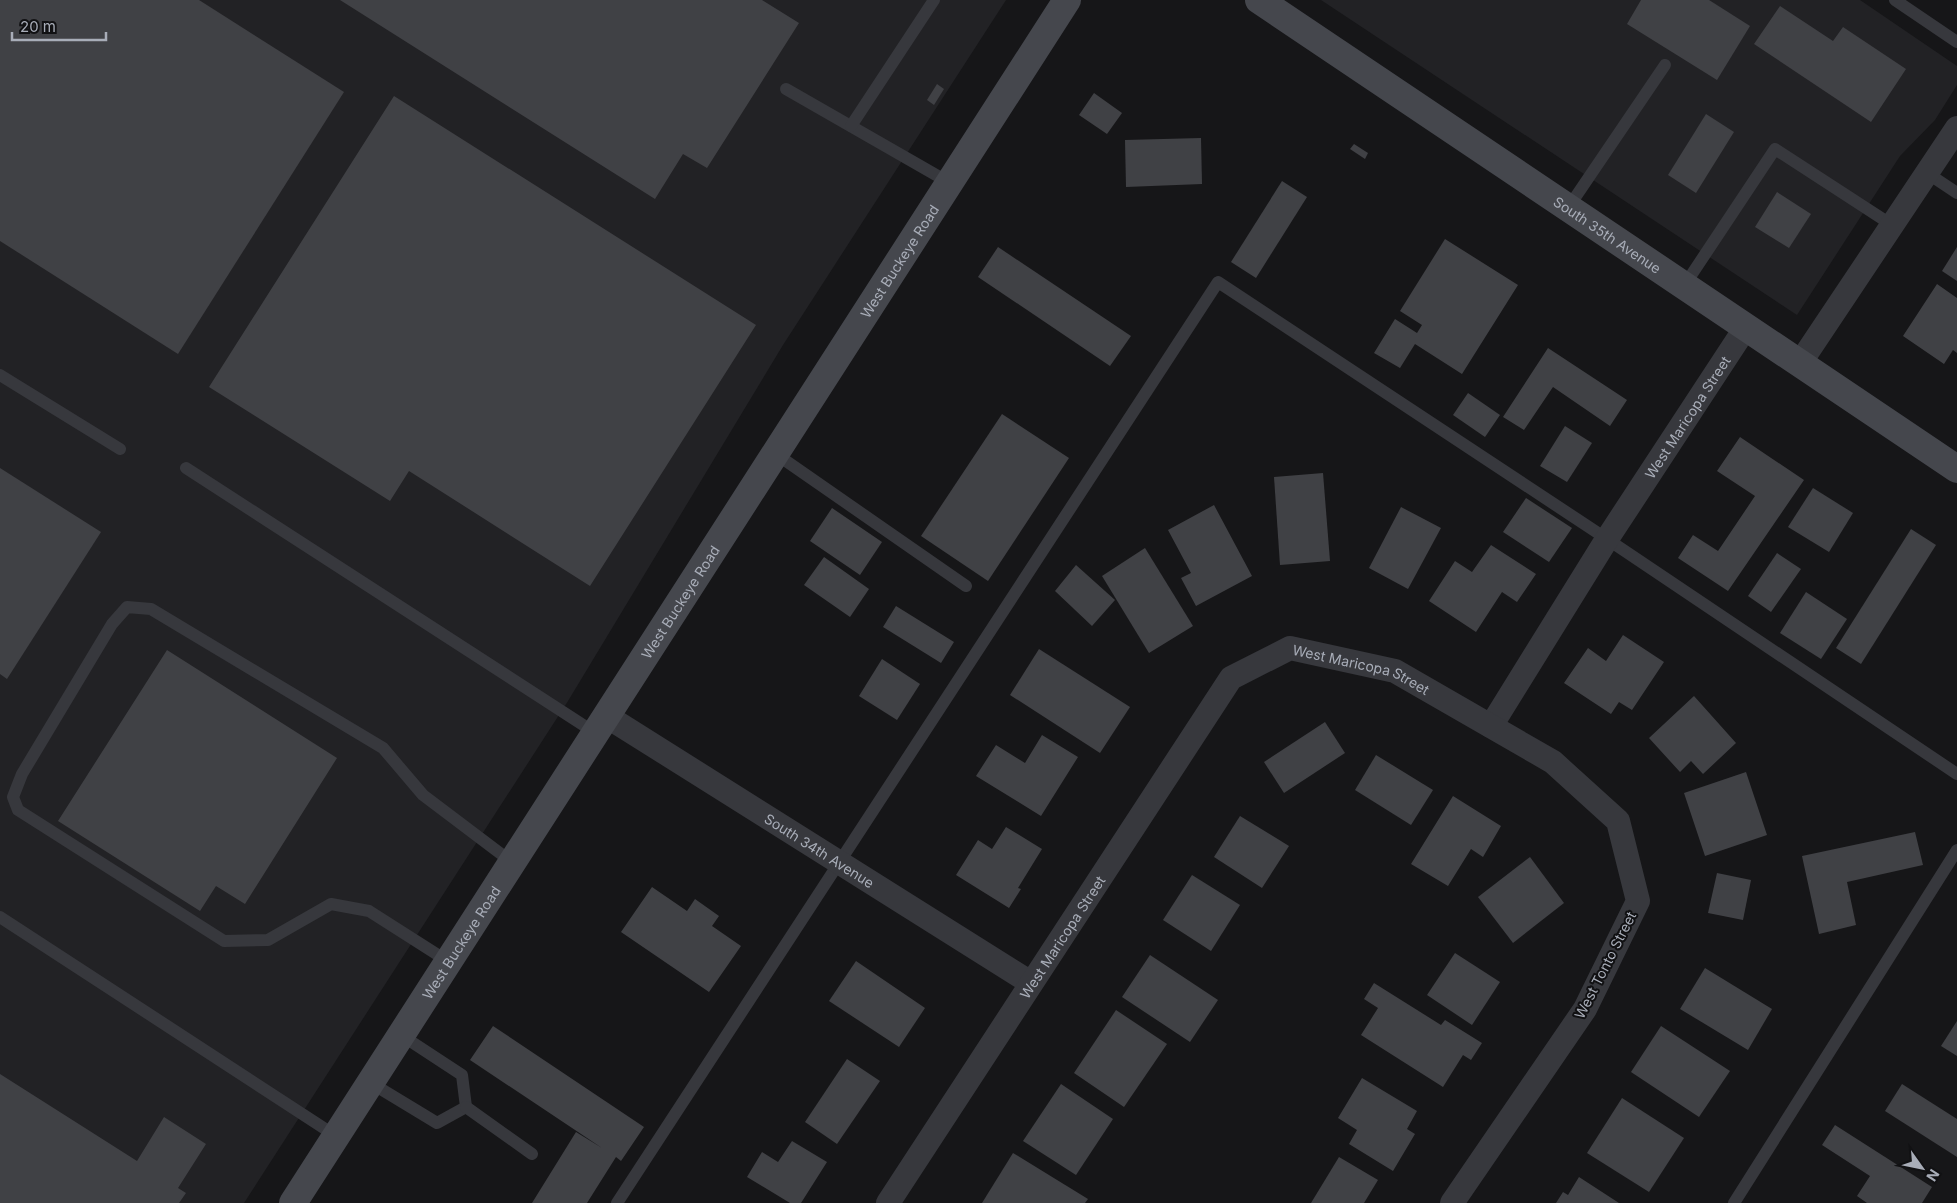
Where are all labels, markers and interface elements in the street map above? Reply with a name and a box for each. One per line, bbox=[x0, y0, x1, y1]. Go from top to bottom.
scale bar bbox=[12, 10, 106, 42]
text: 20 m bbox=[20, 17, 56, 36]
street label: South 35th Avenue bbox=[1551, 192, 1665, 276]
street label: West Buckeye Road bbox=[856, 201, 942, 321]
street label: West Maricopa Street bbox=[1641, 352, 1734, 481]
street label: West Buckeye Road bbox=[637, 542, 723, 662]
street label: West Maricopa Street bbox=[1291, 640, 1433, 698]
street label: South 34th Avenue bbox=[762, 809, 878, 891]
street label: West Maricopa Street bbox=[1016, 872, 1108, 1001]
street label: West Buckeye Road bbox=[418, 882, 503, 1002]
street label: West Tonto Street bbox=[1571, 908, 1640, 1021]
north arrow bbox=[1897, 1143, 1947, 1193]
text: N bbox=[1923, 1166, 1943, 1184]

